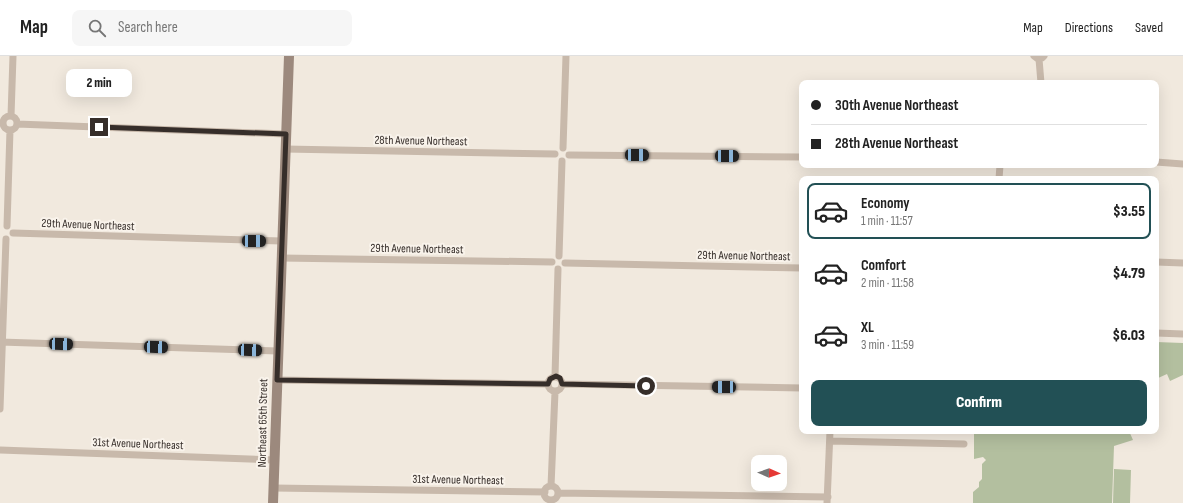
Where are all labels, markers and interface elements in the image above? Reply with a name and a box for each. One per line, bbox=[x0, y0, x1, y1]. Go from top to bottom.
search box bbox=[72, 10, 352, 46]
text: Map bbox=[20, 16, 48, 39]
icon: search bbox=[86, 17, 108, 39]
text: Search here bbox=[118, 18, 178, 37]
text: Map bbox=[1023, 19, 1043, 36]
text: Directions bbox=[1065, 19, 1113, 36]
text: Saved bbox=[1135, 19, 1163, 36]
callout: 2 min bbox=[66, 69, 132, 97]
text: 2 min bbox=[86, 75, 112, 91]
text: 30th Avenue Northeast bbox=[835, 96, 959, 115]
route end bbox=[90, 118, 108, 136]
street label: 28th Avenue Northeast bbox=[374, 133, 468, 149]
text: 28th Avenue Northeast bbox=[835, 134, 958, 153]
car bbox=[625, 149, 649, 161]
car bbox=[715, 150, 739, 162]
icon: car bbox=[813, 193, 849, 229]
text: Economy bbox=[861, 194, 910, 213]
text: $3.55 bbox=[1113, 202, 1145, 221]
text: 1 min · 11:57 bbox=[861, 213, 913, 229]
street label: 29th Avenue Northeast bbox=[41, 216, 135, 234]
car bbox=[242, 235, 266, 247]
street label: 29th Avenue Northeast bbox=[370, 241, 464, 257]
street label: 29th Avenue Northeast bbox=[697, 248, 791, 264]
icon: car bbox=[813, 255, 849, 291]
text: Comfort bbox=[861, 256, 906, 275]
text: $4.79 bbox=[1113, 264, 1145, 283]
text: 2 min · 11:58 bbox=[861, 275, 914, 291]
icon: car bbox=[813, 317, 849, 353]
text: XL bbox=[861, 318, 874, 337]
text: $6.03 bbox=[1112, 326, 1145, 345]
text: 3 min · 11:59 bbox=[861, 337, 914, 353]
car bbox=[49, 338, 73, 350]
car bbox=[144, 341, 168, 353]
car bbox=[238, 344, 262, 356]
route start bbox=[637, 377, 655, 395]
street label: Northeast 65th Street bbox=[255, 378, 271, 468]
button: Confirm bbox=[811, 380, 1147, 426]
car bbox=[712, 381, 736, 393]
street label: 31st Avenue Northeast bbox=[92, 435, 184, 453]
north arrow bbox=[751, 455, 787, 491]
map controls bbox=[751, 455, 787, 491]
street label: 31st Avenue Northeast bbox=[412, 472, 504, 488]

